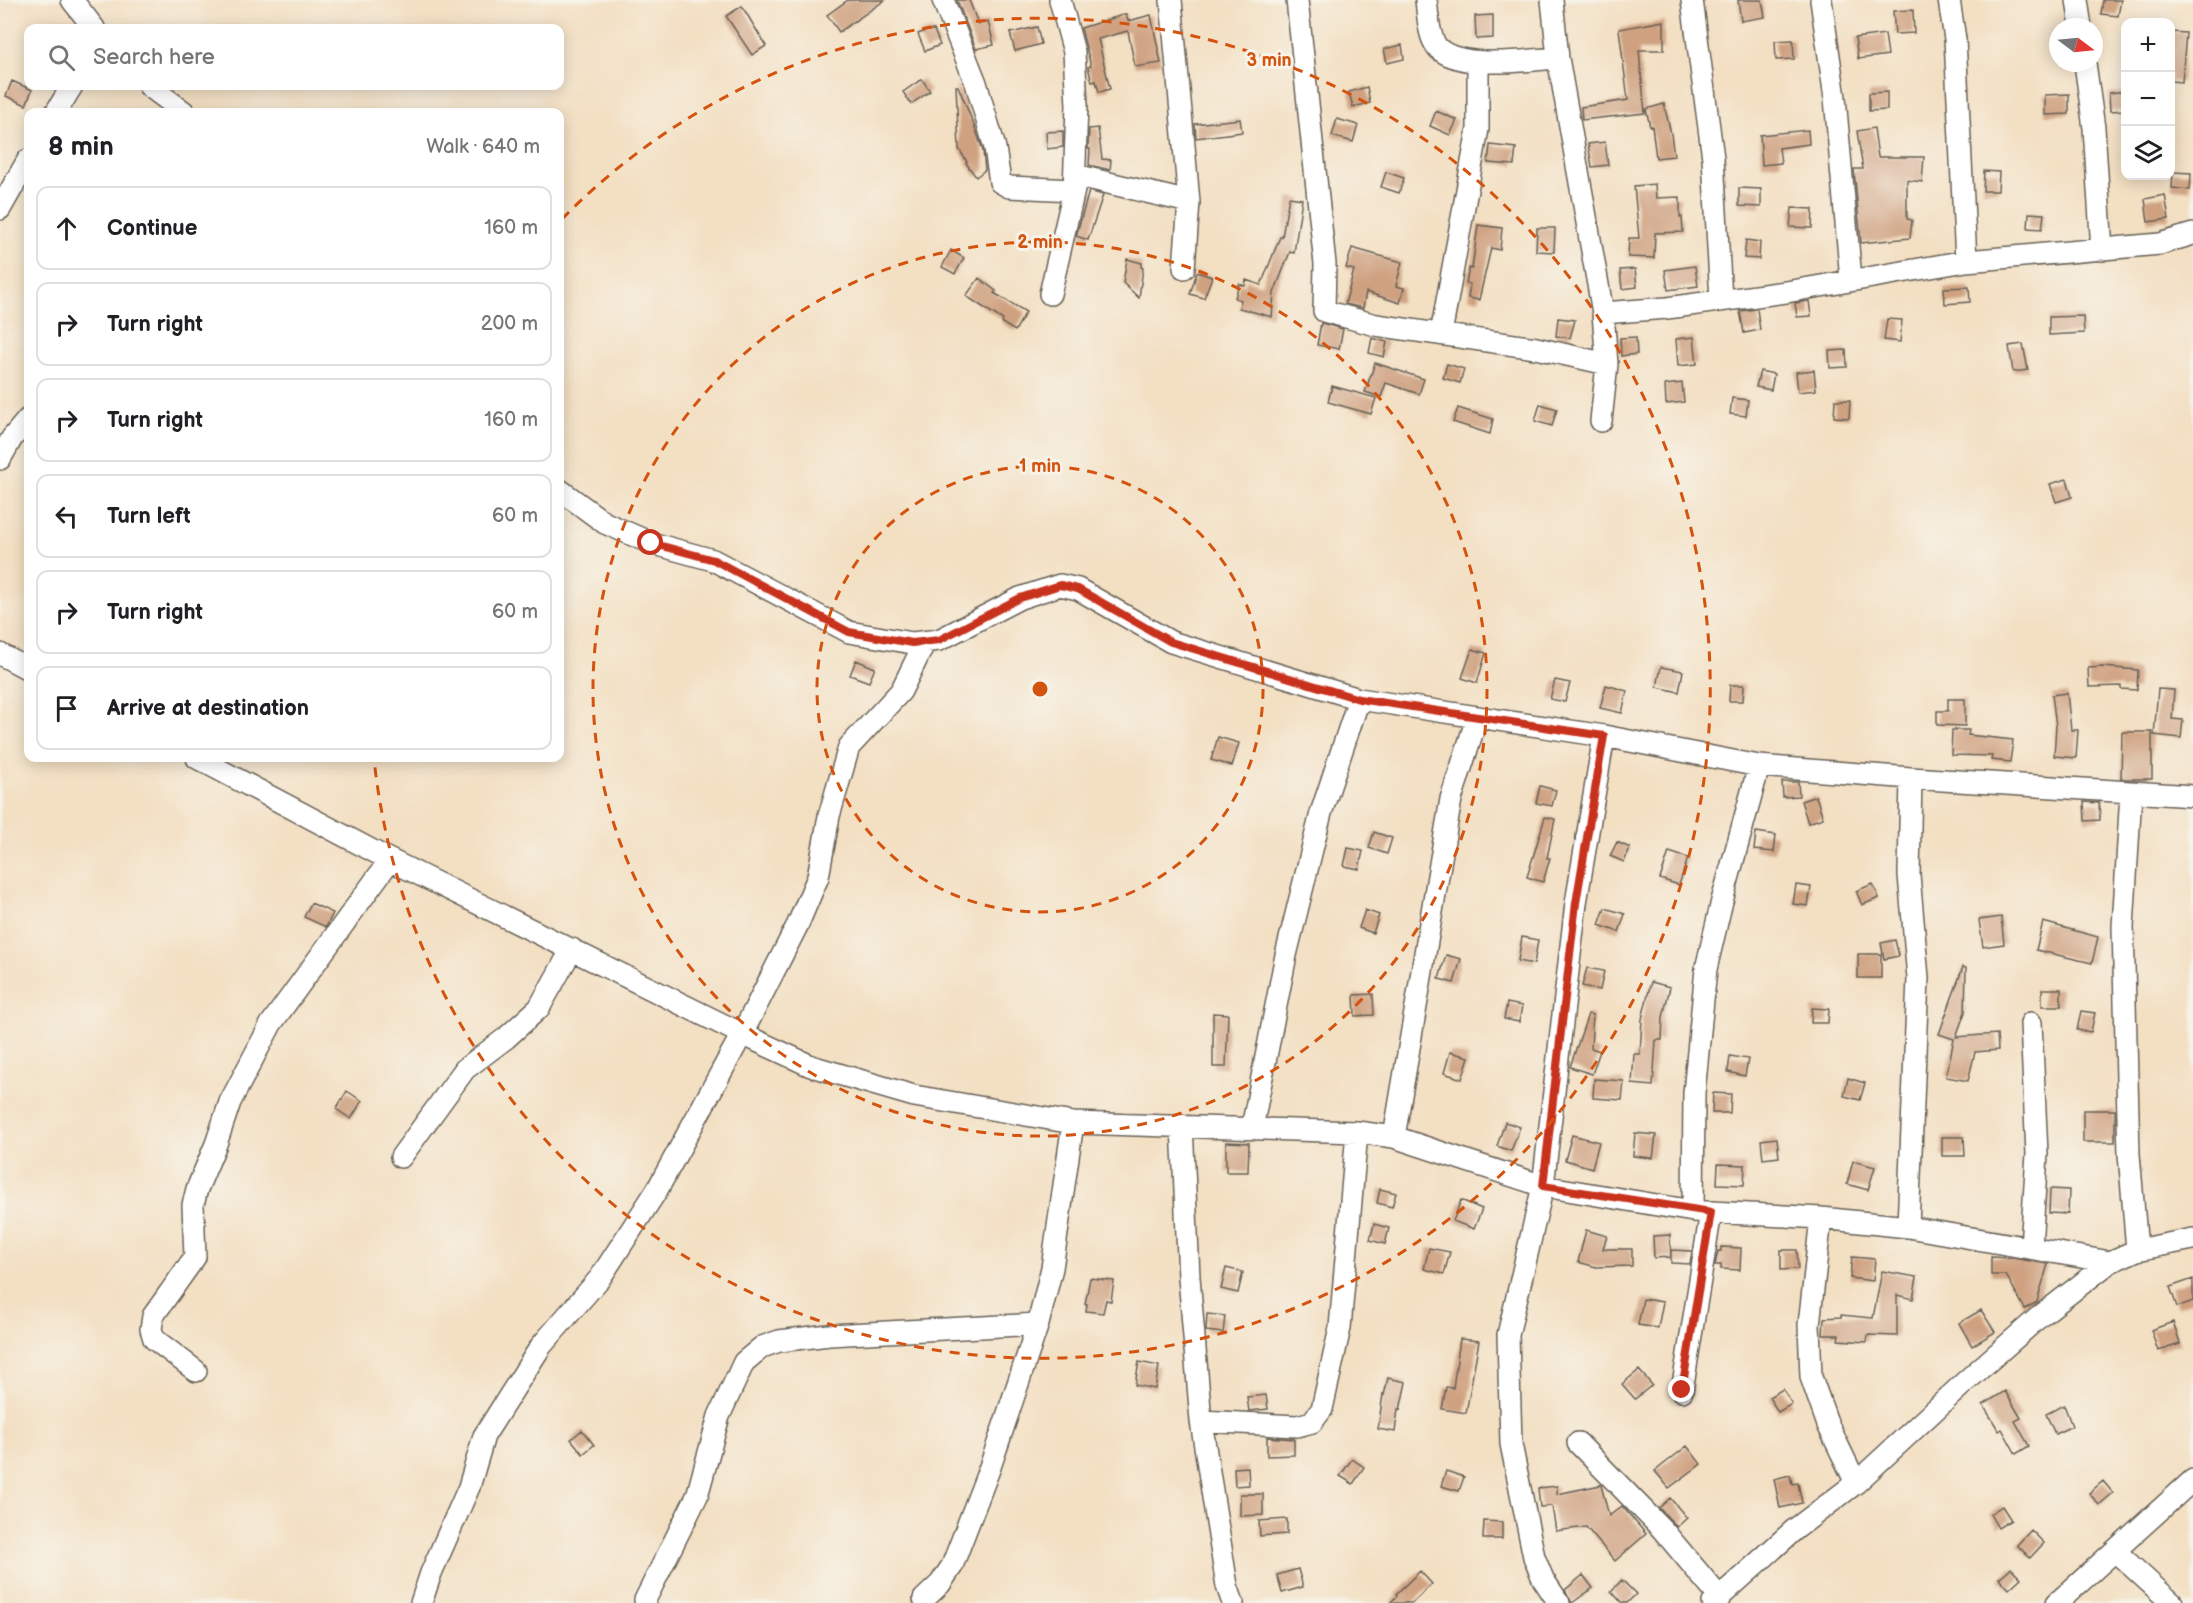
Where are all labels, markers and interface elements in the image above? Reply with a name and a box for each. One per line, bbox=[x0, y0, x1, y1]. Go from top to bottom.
north arrow bbox=[2049, 18, 2103, 72]
map controls bbox=[2121, 18, 2175, 180]
button: + bbox=[2121, 18, 2175, 72]
search box bbox=[24, 24, 564, 90]
icon: search bbox=[45, 41, 78, 74]
text: Search here bbox=[93, 44, 215, 71]
text: 3 min bbox=[1246, 50, 1292, 71]
button: − bbox=[2121, 72, 2175, 126]
button: layers bbox=[2121, 126, 2175, 180]
text: 8 min bbox=[48, 132, 114, 163]
text: Walk · 640 m bbox=[426, 135, 540, 159]
icon: ahead bbox=[50, 212, 83, 245]
text: Continue bbox=[107, 215, 197, 242]
text: 160 m bbox=[484, 216, 538, 240]
text: 2 min bbox=[1017, 232, 1063, 253]
icon: right bbox=[50, 308, 83, 341]
text: Turn right bbox=[107, 311, 203, 338]
text: 200 m bbox=[481, 312, 538, 336]
icon: right bbox=[50, 404, 83, 437]
text: Turn right bbox=[107, 407, 203, 434]
text: 160 m bbox=[484, 408, 538, 432]
text: 1 min bbox=[1019, 456, 1061, 477]
icon: left bbox=[50, 500, 83, 533]
text: Turn left bbox=[107, 503, 191, 530]
text: 60 m bbox=[492, 504, 538, 528]
route start bbox=[637, 529, 663, 555]
icon: right bbox=[50, 596, 83, 629]
text: Turn right bbox=[107, 599, 203, 626]
text: 60 m bbox=[492, 600, 538, 624]
centre of rings bbox=[1030, 679, 1050, 699]
icon: arrive bbox=[50, 692, 83, 725]
text: Arrive at destination bbox=[107, 695, 309, 722]
route end bbox=[1668, 1376, 1694, 1402]

